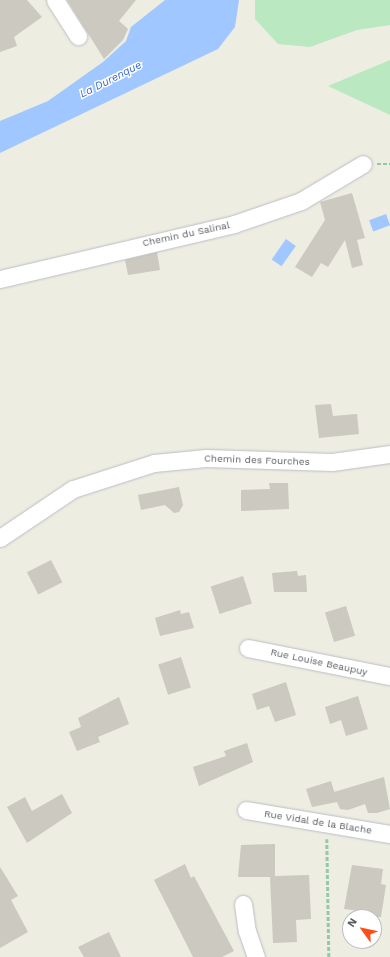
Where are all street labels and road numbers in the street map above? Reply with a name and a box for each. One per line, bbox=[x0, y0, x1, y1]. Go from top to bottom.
street label: Chemin du Salinal bbox=[141, 219, 231, 249]
street label: Chemin des Fourches bbox=[204, 452, 310, 468]
street label: Rue Louise Beaupuy bbox=[269, 646, 369, 678]
street label: Rue Vidal de la Blache bbox=[263, 807, 373, 837]

